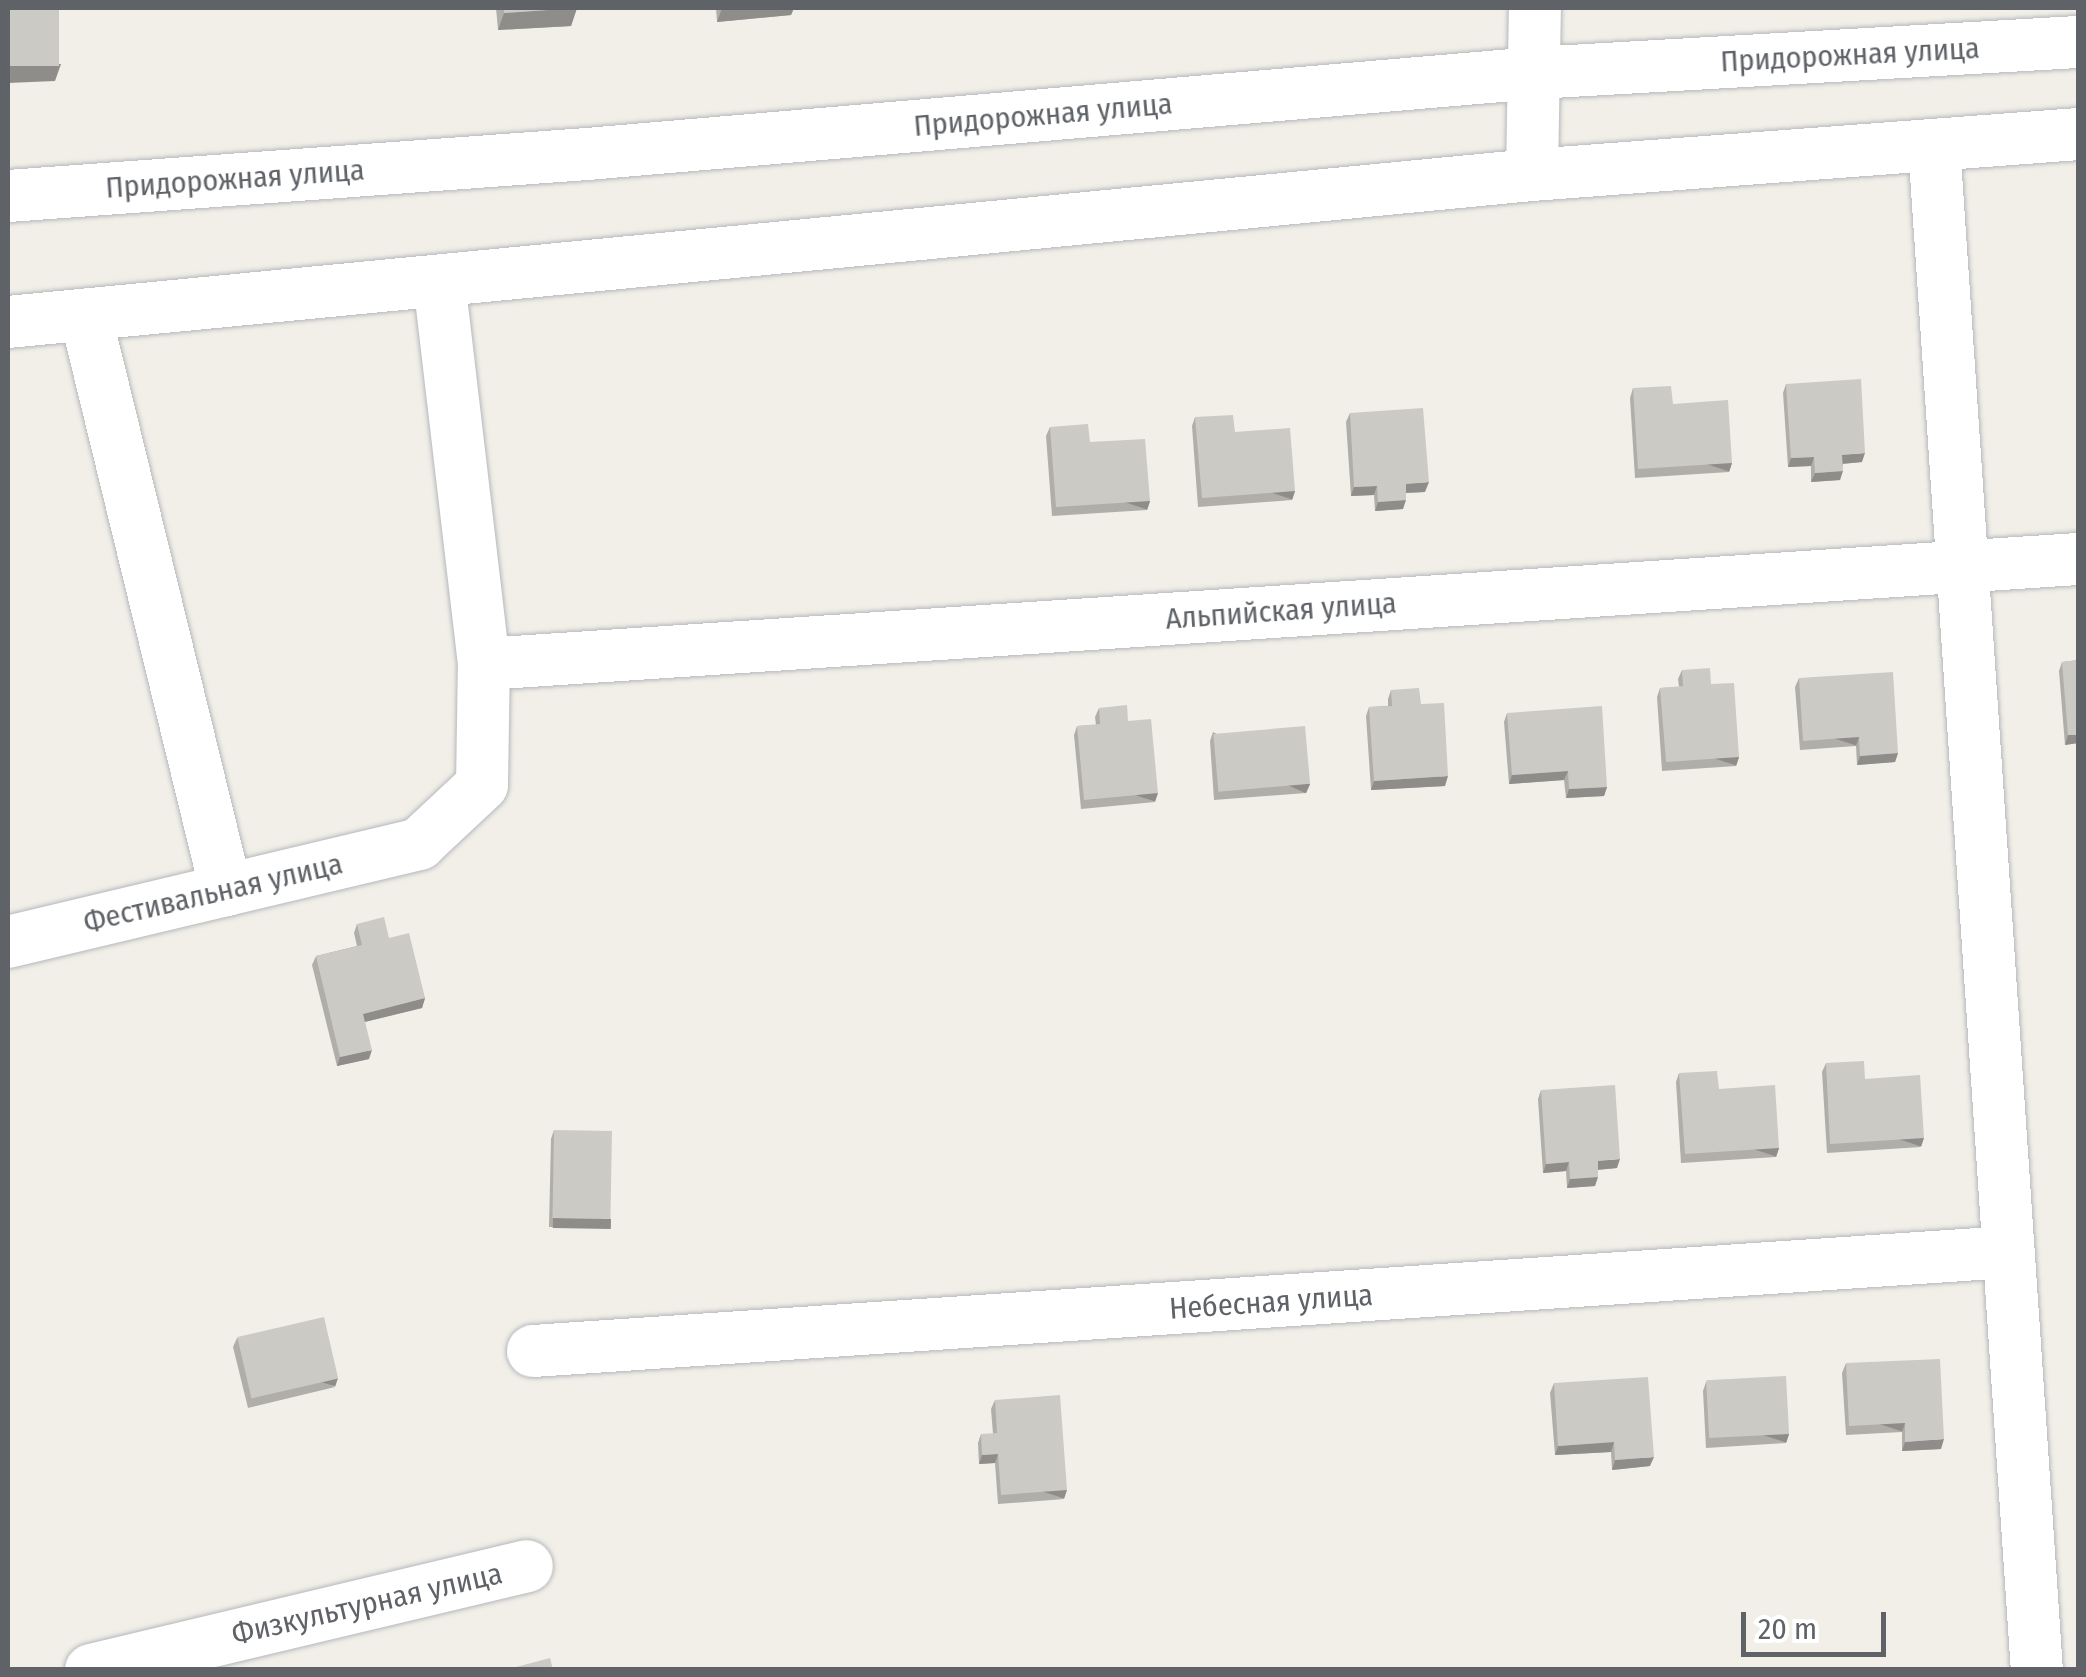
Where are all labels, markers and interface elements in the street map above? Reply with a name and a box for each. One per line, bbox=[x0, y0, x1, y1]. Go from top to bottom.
street label: Придорожная улица bbox=[1720, 30, 1980, 80]
street label: Придорожная улица bbox=[912, 86, 1174, 144]
street label: Придорожная улица bbox=[104, 152, 366, 206]
street label: Альпийская улица bbox=[1164, 585, 1398, 637]
street label: Фестивальная улица bbox=[80, 846, 346, 940]
street label: Небесная улица bbox=[1168, 1277, 1374, 1327]
street label: Физкультурная улица bbox=[228, 1555, 506, 1653]
scale bar bbox=[1746, 1592, 1891, 1654]
text: 20 m bbox=[1758, 1611, 1817, 1647]

